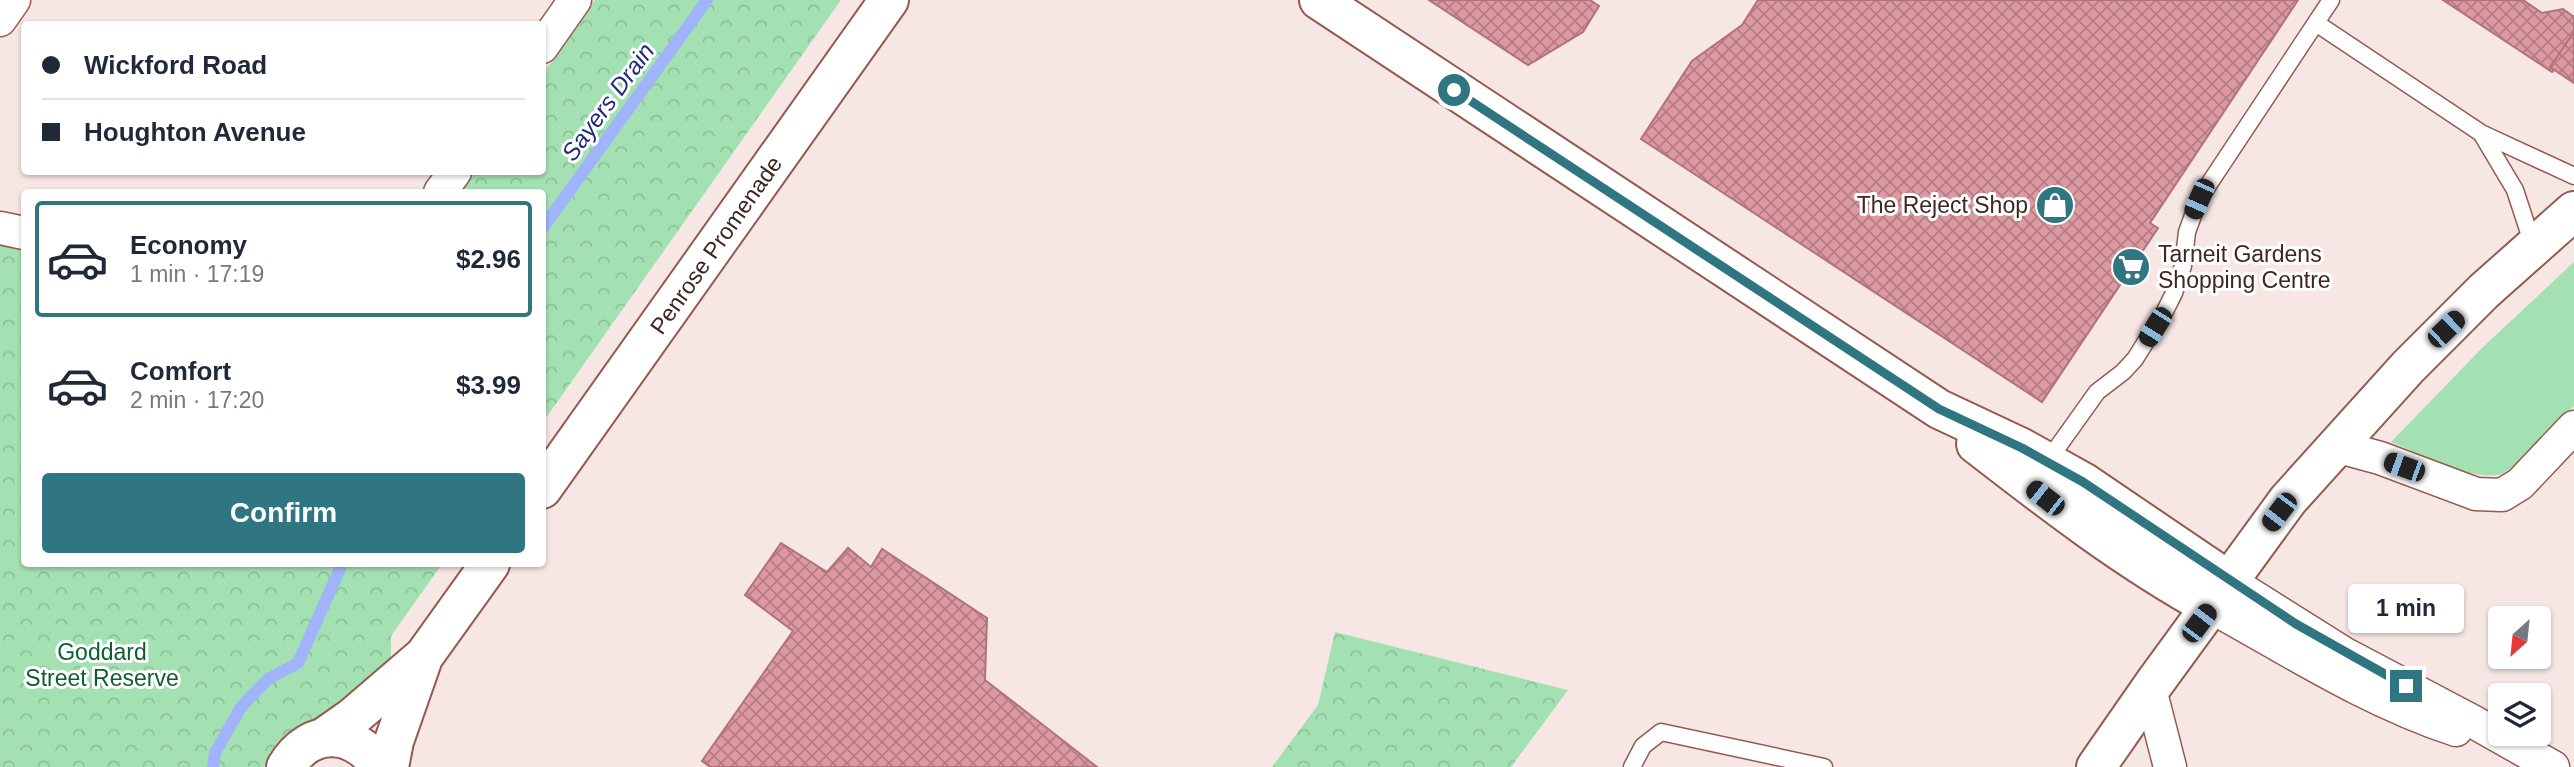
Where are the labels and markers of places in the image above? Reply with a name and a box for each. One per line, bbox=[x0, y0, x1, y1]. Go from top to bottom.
shop icon: The Reject Shop bbox=[2034, 184, 2076, 226]
place label: The Reject Shop bbox=[1857, 192, 2028, 218]
place label: Tarneit Gardens Shopping Centre bbox=[2158, 241, 2331, 293]
supermarket icon: Tarneit Gardens Shopping Centre bbox=[2110, 246, 2152, 288]

